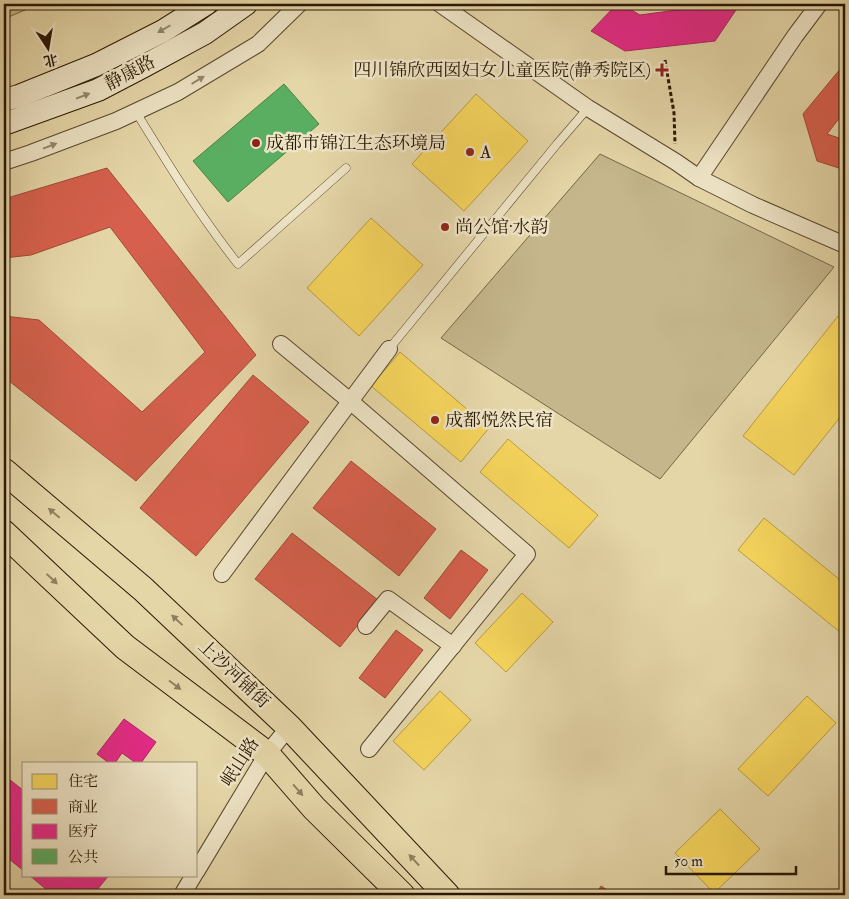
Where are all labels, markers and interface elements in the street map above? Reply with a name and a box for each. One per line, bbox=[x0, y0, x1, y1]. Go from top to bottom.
north arrow bbox=[22, 22, 72, 72]
one-way arrow bbox=[158, 25, 171, 34]
text: 北 bbox=[42, 50, 59, 70]
street label: 静康路 bbox=[101, 50, 159, 96]
place label: 四川锦欣西囡妇女儿童医院(静秀院区) bbox=[353, 59, 651, 82]
marker: 四川锦欣西囡妇女儿童医院(静秀院区) bbox=[655, 63, 669, 77]
one-way arrow bbox=[191, 76, 204, 85]
one-way arrow bbox=[75, 91, 90, 99]
place label: 成都市锦江生态环境局 bbox=[266, 132, 446, 155]
marker: 成都市锦江生态环境局 bbox=[250, 137, 262, 149]
place label: A bbox=[479, 141, 492, 164]
one-way arrow bbox=[43, 142, 58, 150]
marker: A bbox=[464, 146, 476, 158]
place label: 尚公馆·水韵 bbox=[455, 216, 549, 239]
marker: 尚公馆·水韵 bbox=[439, 221, 451, 233]
place label: 成都悦然民宿 bbox=[445, 409, 553, 432]
marker: 成都悦然民宿 bbox=[429, 414, 441, 426]
one-way arrow bbox=[48, 508, 61, 519]
one-way arrow bbox=[46, 573, 58, 585]
one-way arrow bbox=[171, 614, 183, 626]
street label: 上沙河铺街 bbox=[193, 635, 275, 713]
one-way arrow bbox=[168, 679, 181, 690]
street label: 岷山路 bbox=[216, 733, 264, 791]
legend bbox=[22, 762, 198, 876]
text: 住宅 bbox=[68, 772, 98, 791]
one-way arrow bbox=[292, 783, 304, 795]
text: 商业 bbox=[68, 798, 98, 817]
text: 医疗 bbox=[68, 822, 98, 841]
scale bar bbox=[666, 844, 796, 876]
text: 公共 bbox=[68, 848, 98, 867]
text: 50 m bbox=[674, 852, 703, 871]
one-way arrow bbox=[408, 854, 420, 866]

